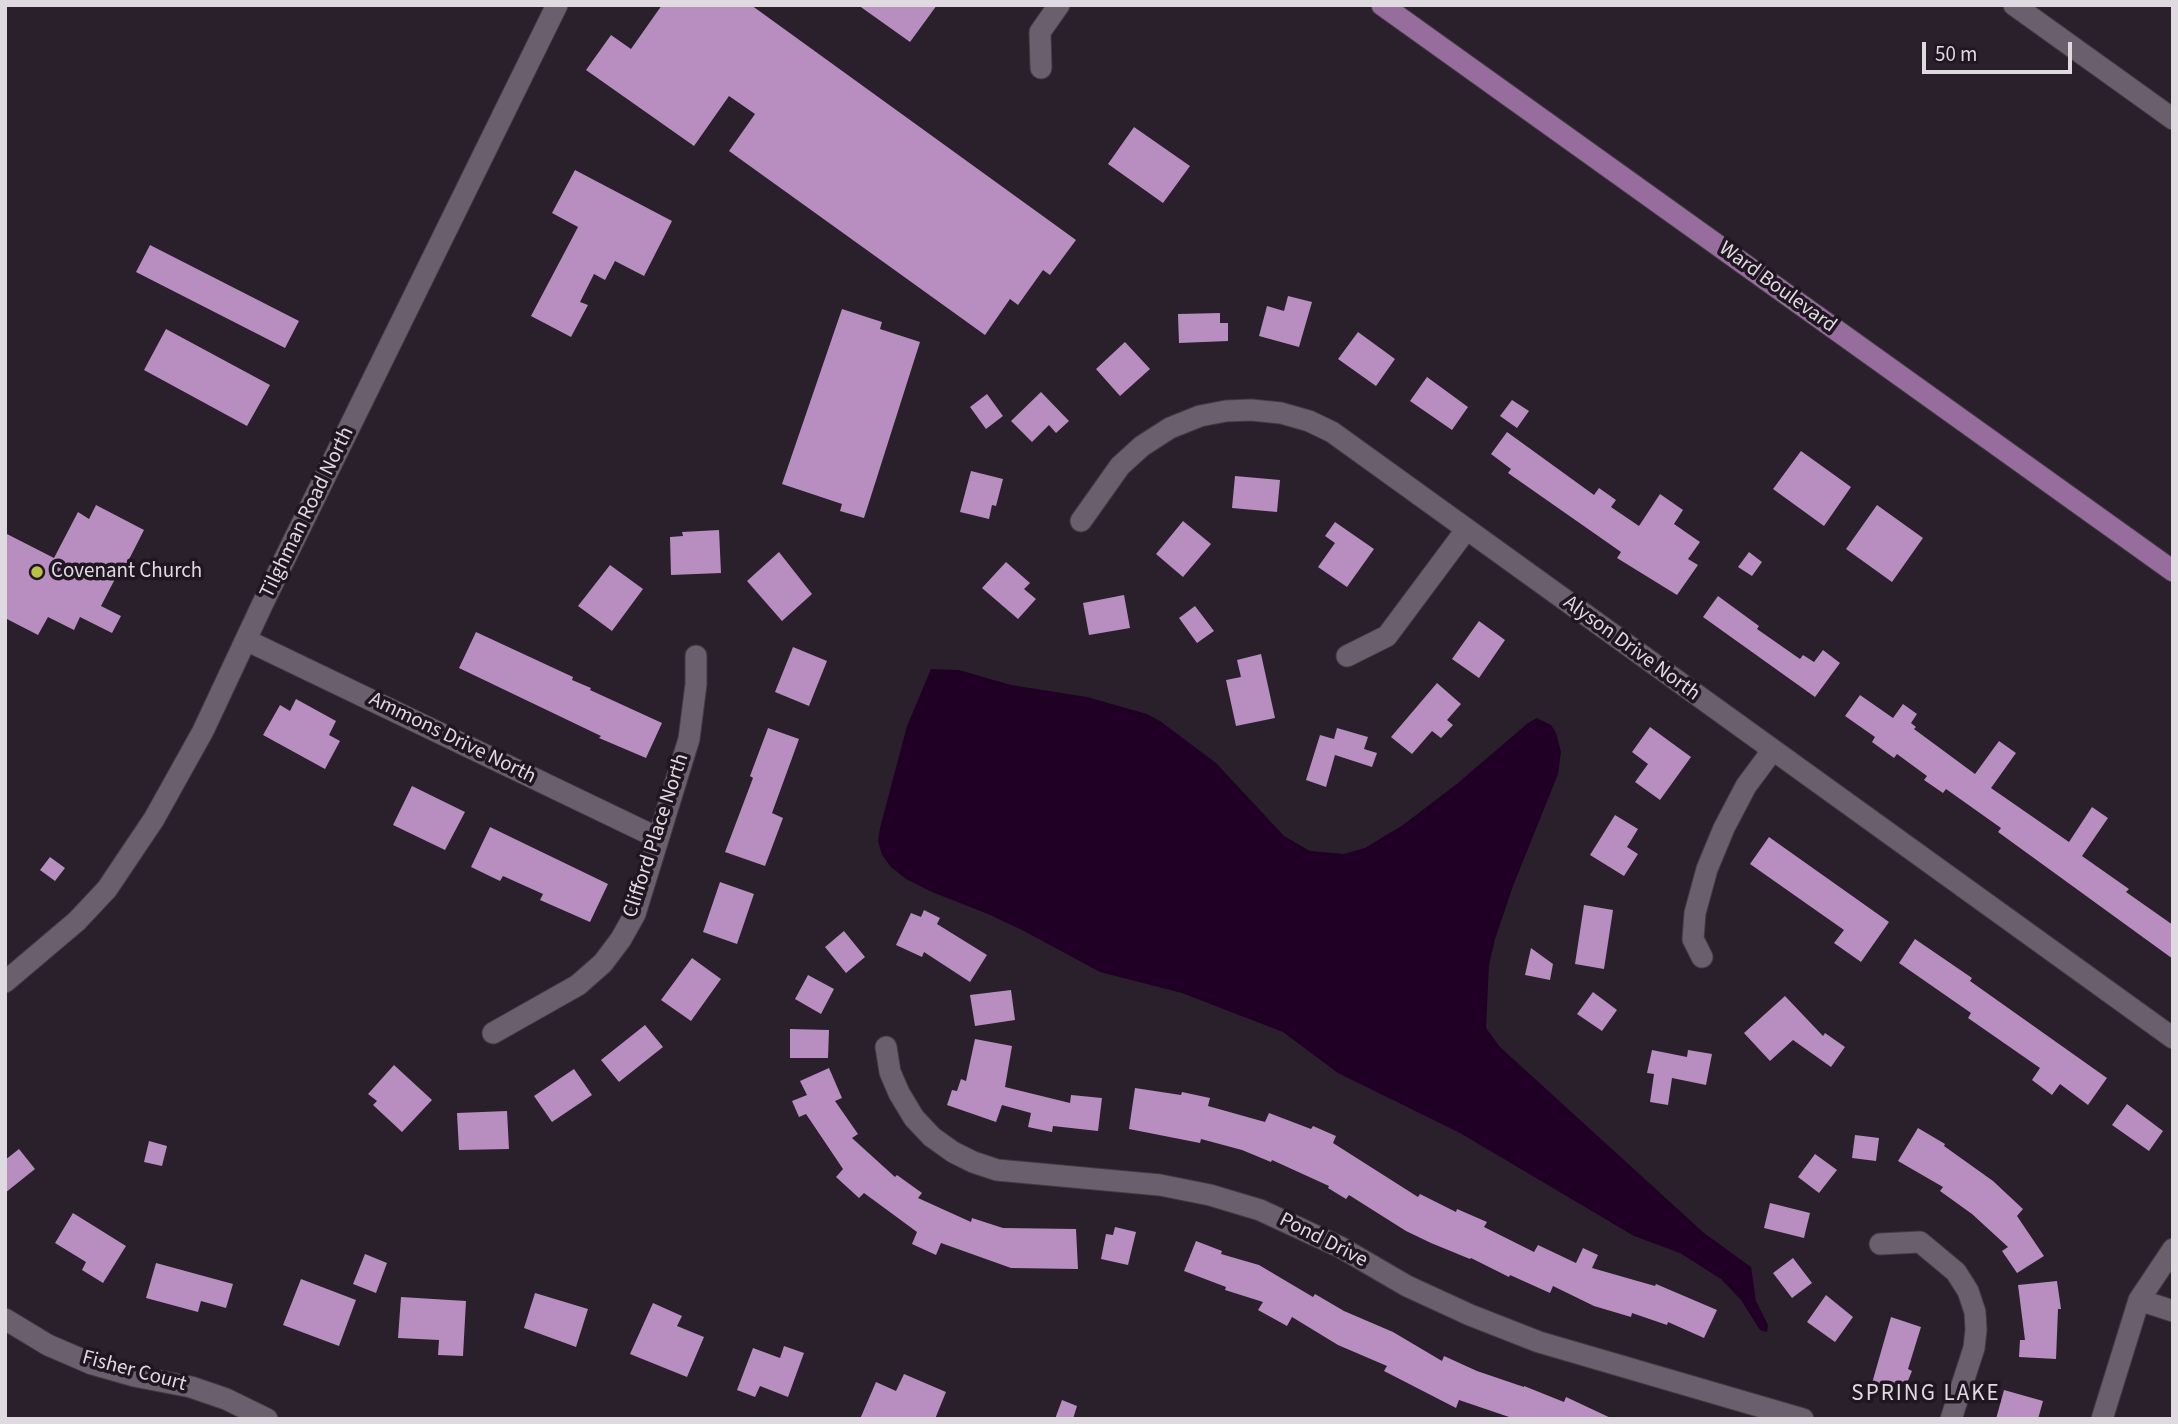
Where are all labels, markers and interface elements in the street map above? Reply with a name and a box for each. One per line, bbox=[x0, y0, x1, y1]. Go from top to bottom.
scale bar bbox=[1926, 28, 2076, 72]
text: 50 m bbox=[1935, 39, 1977, 69]
street label: Ward Boulevard bbox=[1713, 237, 1841, 339]
street label: Tilghman Road North bbox=[256, 423, 360, 603]
place label: Covenant Church bbox=[51, 559, 202, 585]
marker: Covenant Church bbox=[29, 564, 45, 580]
street label: Alyson Drive North bbox=[1558, 591, 1704, 707]
street label: Ammons Drive North bbox=[364, 688, 540, 790]
street label: Clifford Place North bbox=[619, 751, 695, 921]
street label: Pond Drive bbox=[1275, 1208, 1371, 1274]
street label: Fisher Court bbox=[79, 1346, 189, 1398]
district label: SPRING LAKE bbox=[1853, 1381, 1999, 1409]

